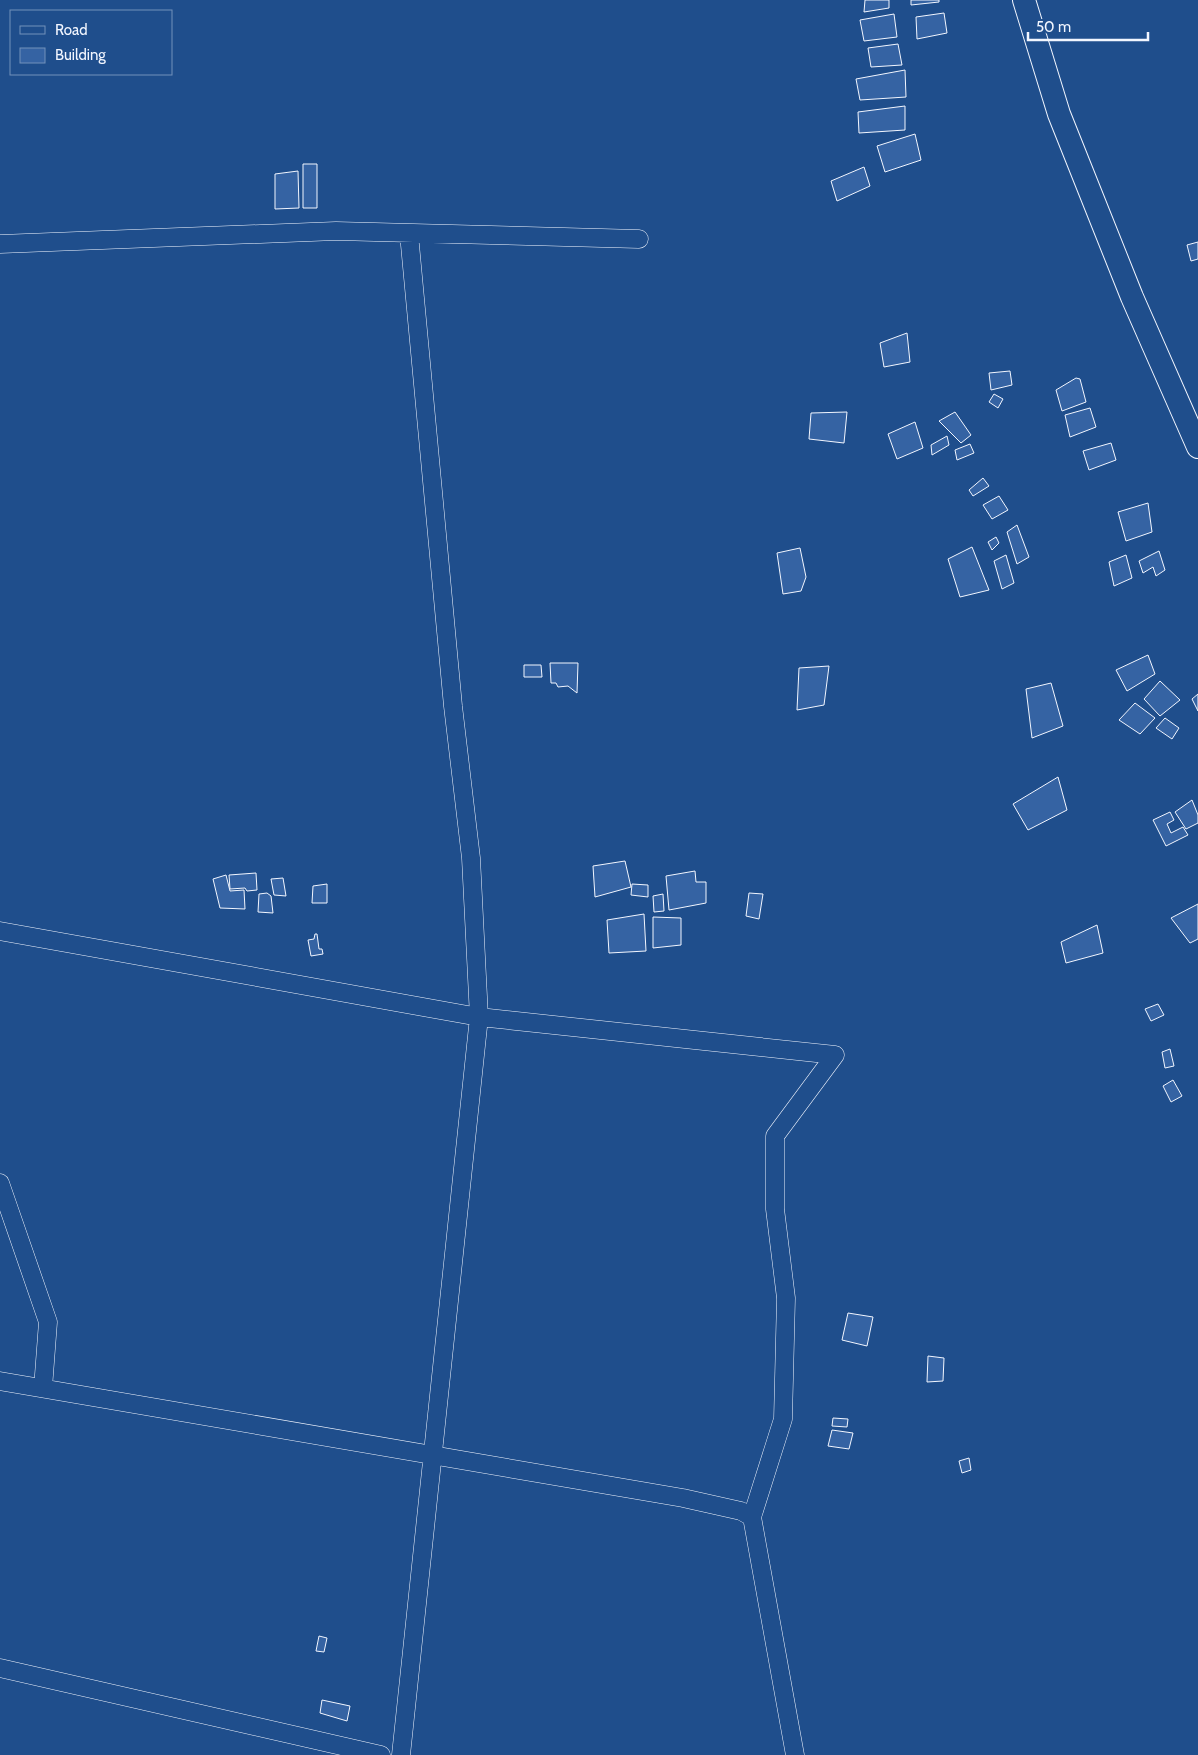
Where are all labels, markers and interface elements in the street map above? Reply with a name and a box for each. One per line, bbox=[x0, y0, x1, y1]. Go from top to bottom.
legend bbox=[10, 10, 172, 75]
scale bar bbox=[1028, 10, 1148, 42]
text: 50 m bbox=[1036, 18, 1071, 36]
text: Road bbox=[55, 21, 88, 39]
text: Building bbox=[55, 46, 106, 64]

